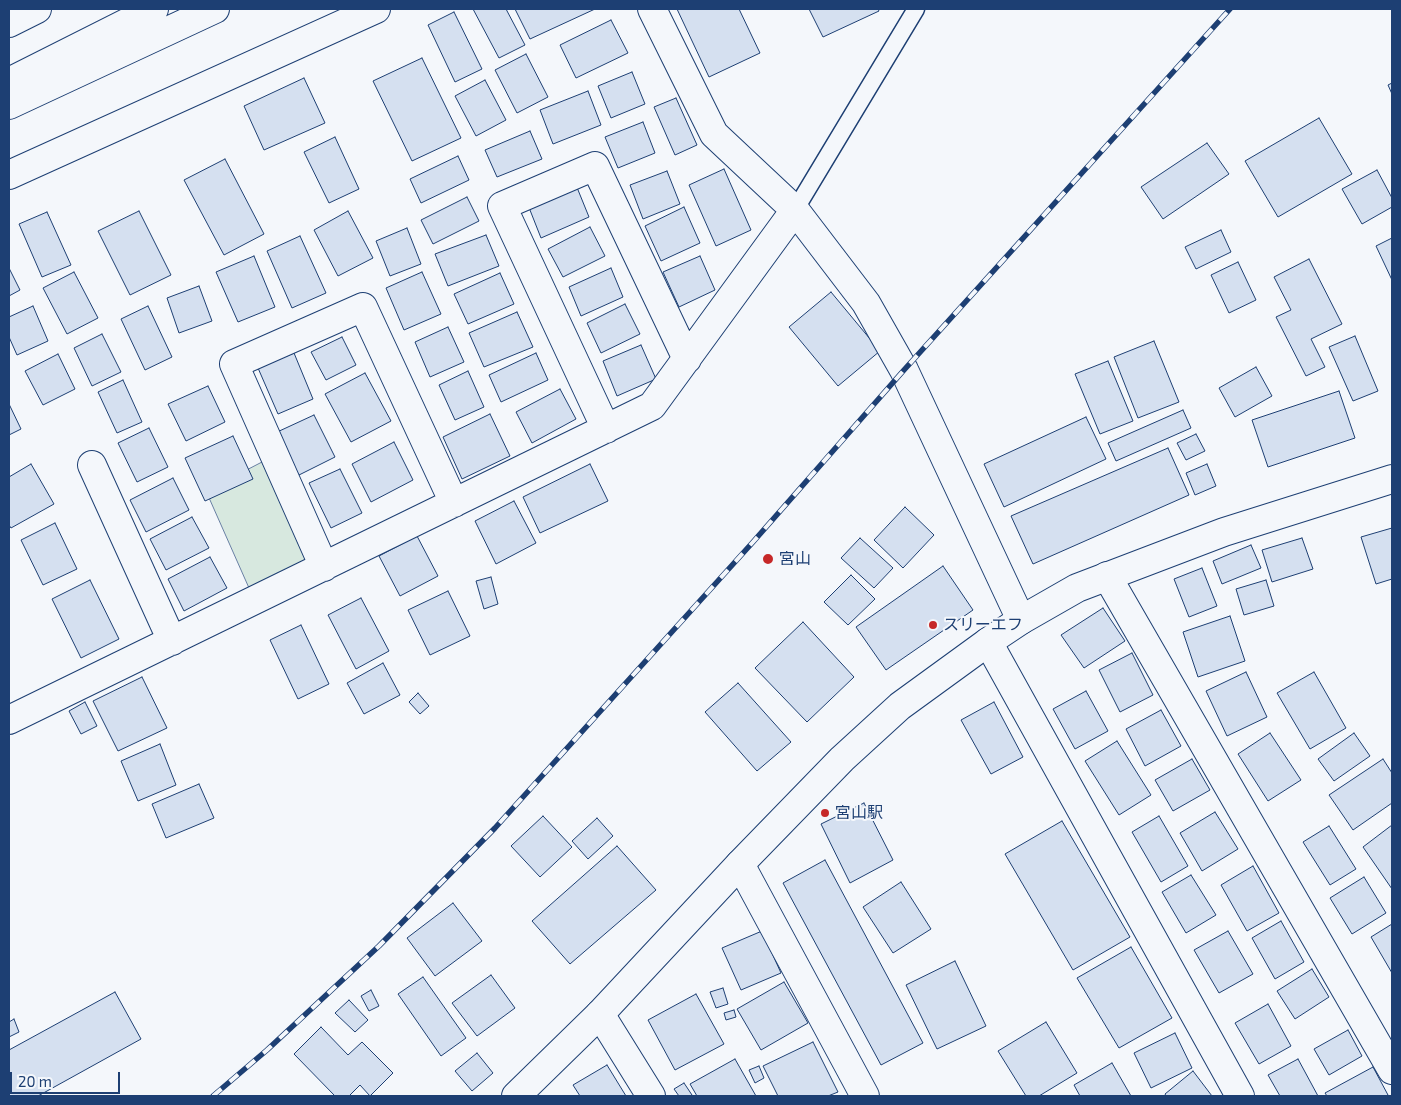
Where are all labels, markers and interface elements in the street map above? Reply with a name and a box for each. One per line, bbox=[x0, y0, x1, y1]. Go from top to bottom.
place label: 宮山 bbox=[779, 549, 811, 569]
marker: 宮山 bbox=[761, 552, 775, 566]
place label: スリーエフ bbox=[943, 615, 1023, 635]
marker: スリーエフ bbox=[927, 619, 939, 631]
place label: 宮山駅 bbox=[835, 803, 883, 823]
marker: 宮山駅 bbox=[819, 807, 831, 819]
scale bar bbox=[12, 1062, 122, 1094]
text: 20 m bbox=[18, 1072, 52, 1090]

